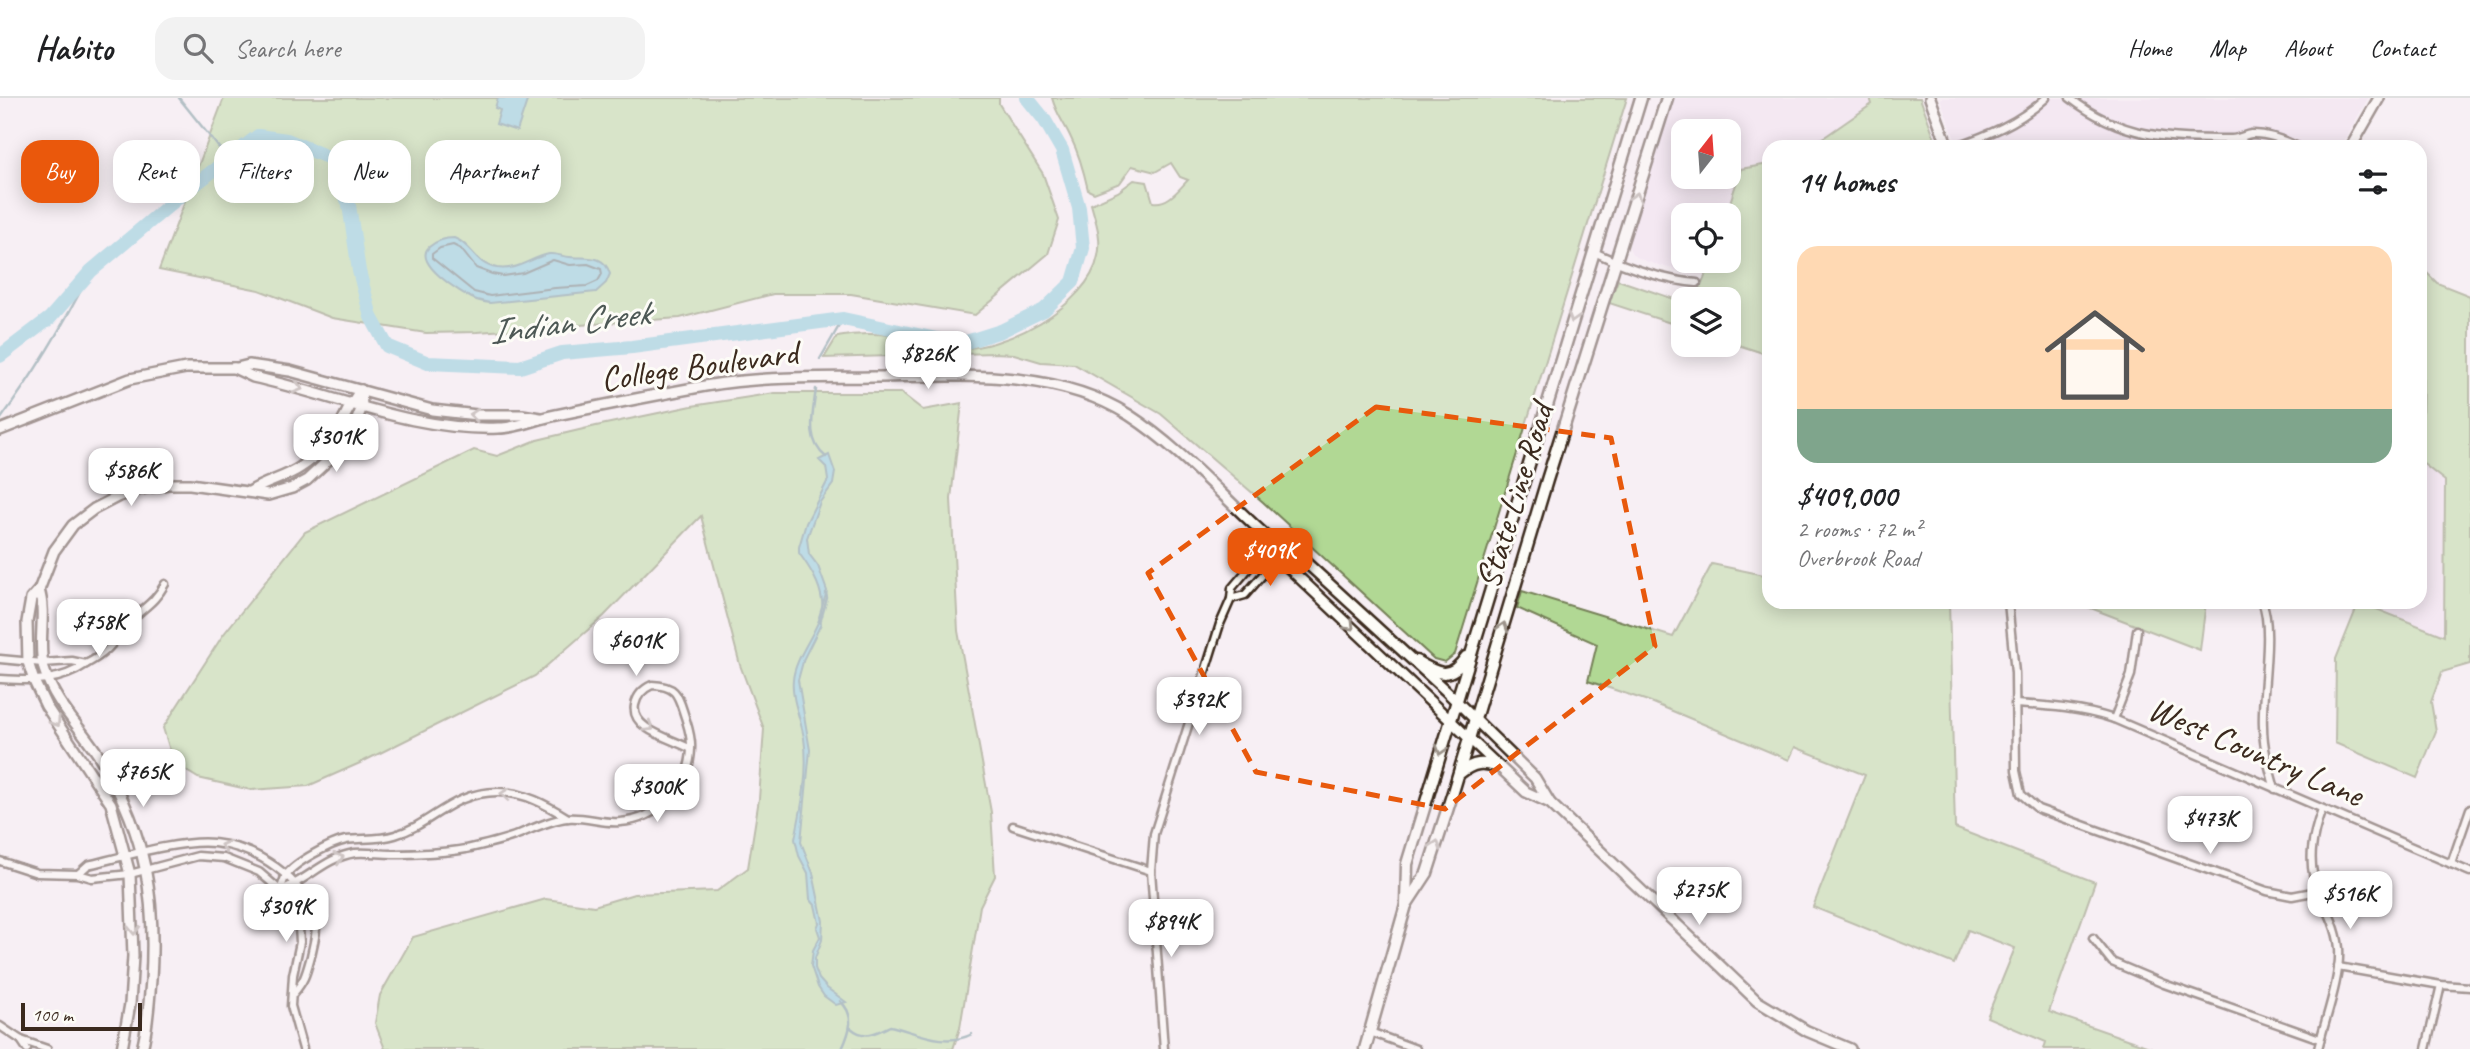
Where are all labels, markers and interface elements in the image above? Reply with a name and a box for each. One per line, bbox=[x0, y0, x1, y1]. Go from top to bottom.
search box bbox=[155, 17, 645, 80]
text: Habito bbox=[35, 27, 113, 69]
icon: search bbox=[179, 29, 217, 67]
text: Search here bbox=[235, 32, 341, 65]
text: Home bbox=[2128, 33, 2171, 63]
text: Map bbox=[2209, 33, 2246, 63]
text: About bbox=[2284, 33, 2332, 63]
text: Contact bbox=[2370, 33, 2435, 63]
north arrow bbox=[1671, 119, 1741, 189]
map controls bbox=[1671, 119, 1741, 357]
chip: Buy bbox=[21, 140, 99, 203]
chip: Rent bbox=[113, 140, 200, 203]
chip: Filters bbox=[214, 140, 314, 203]
chip: New bbox=[328, 140, 411, 203]
chip: Apartment bbox=[425, 140, 561, 203]
text: 14 homes bbox=[1797, 163, 1895, 201]
icon: filters bbox=[2354, 163, 2392, 201]
one-way arrow bbox=[1628, 191, 1642, 204]
button: locate bbox=[1671, 203, 1741, 273]
button: layers bbox=[1671, 287, 1741, 357]
water label: Indian Creek bbox=[486, 288, 657, 355]
icon: home bbox=[2032, 292, 2158, 418]
one-way arrow bbox=[1567, 311, 1582, 323]
street label: College Boulevard bbox=[598, 329, 806, 402]
pin: $826K bbox=[879, 331, 977, 391]
text: $826K bbox=[901, 339, 955, 368]
one-way arrow bbox=[292, 380, 304, 395]
street label: State Line Road bbox=[1465, 393, 1565, 594]
one-way arrow bbox=[468, 407, 479, 422]
pin: $301K bbox=[287, 414, 385, 474]
text: $301K bbox=[309, 422, 363, 451]
pin: $586K bbox=[82, 448, 180, 508]
text: $586K bbox=[104, 456, 158, 485]
text: $409,000 bbox=[1797, 477, 1897, 515]
text: 2 rooms · 72 m² bbox=[1797, 515, 1921, 544]
pin: $409K bbox=[1221, 528, 1319, 588]
text: $409K bbox=[1244, 536, 1296, 565]
text: Overbrook Road bbox=[1797, 544, 1919, 573]
pin: $758K bbox=[50, 600, 148, 659]
text: $758K bbox=[73, 607, 125, 636]
pin: $601K bbox=[587, 618, 685, 678]
one-way arrow bbox=[1342, 618, 1355, 631]
one-way arrow bbox=[1494, 622, 1509, 634]
text: $601K bbox=[609, 626, 663, 655]
pin: $392K bbox=[1150, 678, 1248, 737]
text: $392K bbox=[1173, 685, 1225, 714]
street label: West Country Lane bbox=[2142, 686, 2372, 818]
one-way arrow bbox=[48, 714, 61, 727]
one-way arrow bbox=[641, 718, 654, 731]
one-way arrow bbox=[1434, 743, 1449, 755]
pin: $765K bbox=[94, 750, 192, 809]
text: $765K bbox=[116, 757, 170, 786]
pin: $300K bbox=[608, 764, 706, 824]
text: $300K bbox=[630, 772, 684, 801]
one-way arrow bbox=[500, 787, 511, 802]
pin: $473K bbox=[2161, 796, 2259, 856]
text: $473K bbox=[2184, 804, 2237, 833]
one-way arrow bbox=[1428, 839, 1442, 851]
one-way arrow bbox=[220, 840, 232, 854]
one-way arrow bbox=[332, 852, 345, 866]
pin: $275K bbox=[1650, 868, 1748, 927]
pin: $516K bbox=[2301, 872, 2399, 931]
text: $275K bbox=[1673, 875, 1725, 904]
text: $516K bbox=[2323, 879, 2377, 908]
pin: $309K bbox=[237, 884, 335, 944]
text: $309K bbox=[260, 892, 312, 921]
pin: $894K bbox=[1122, 900, 1220, 959]
text: $894K bbox=[1145, 907, 1197, 936]
one-way arrow bbox=[126, 925, 141, 936]
scale bar bbox=[21, 1000, 142, 1032]
text: 100 m bbox=[32, 1003, 73, 1027]

